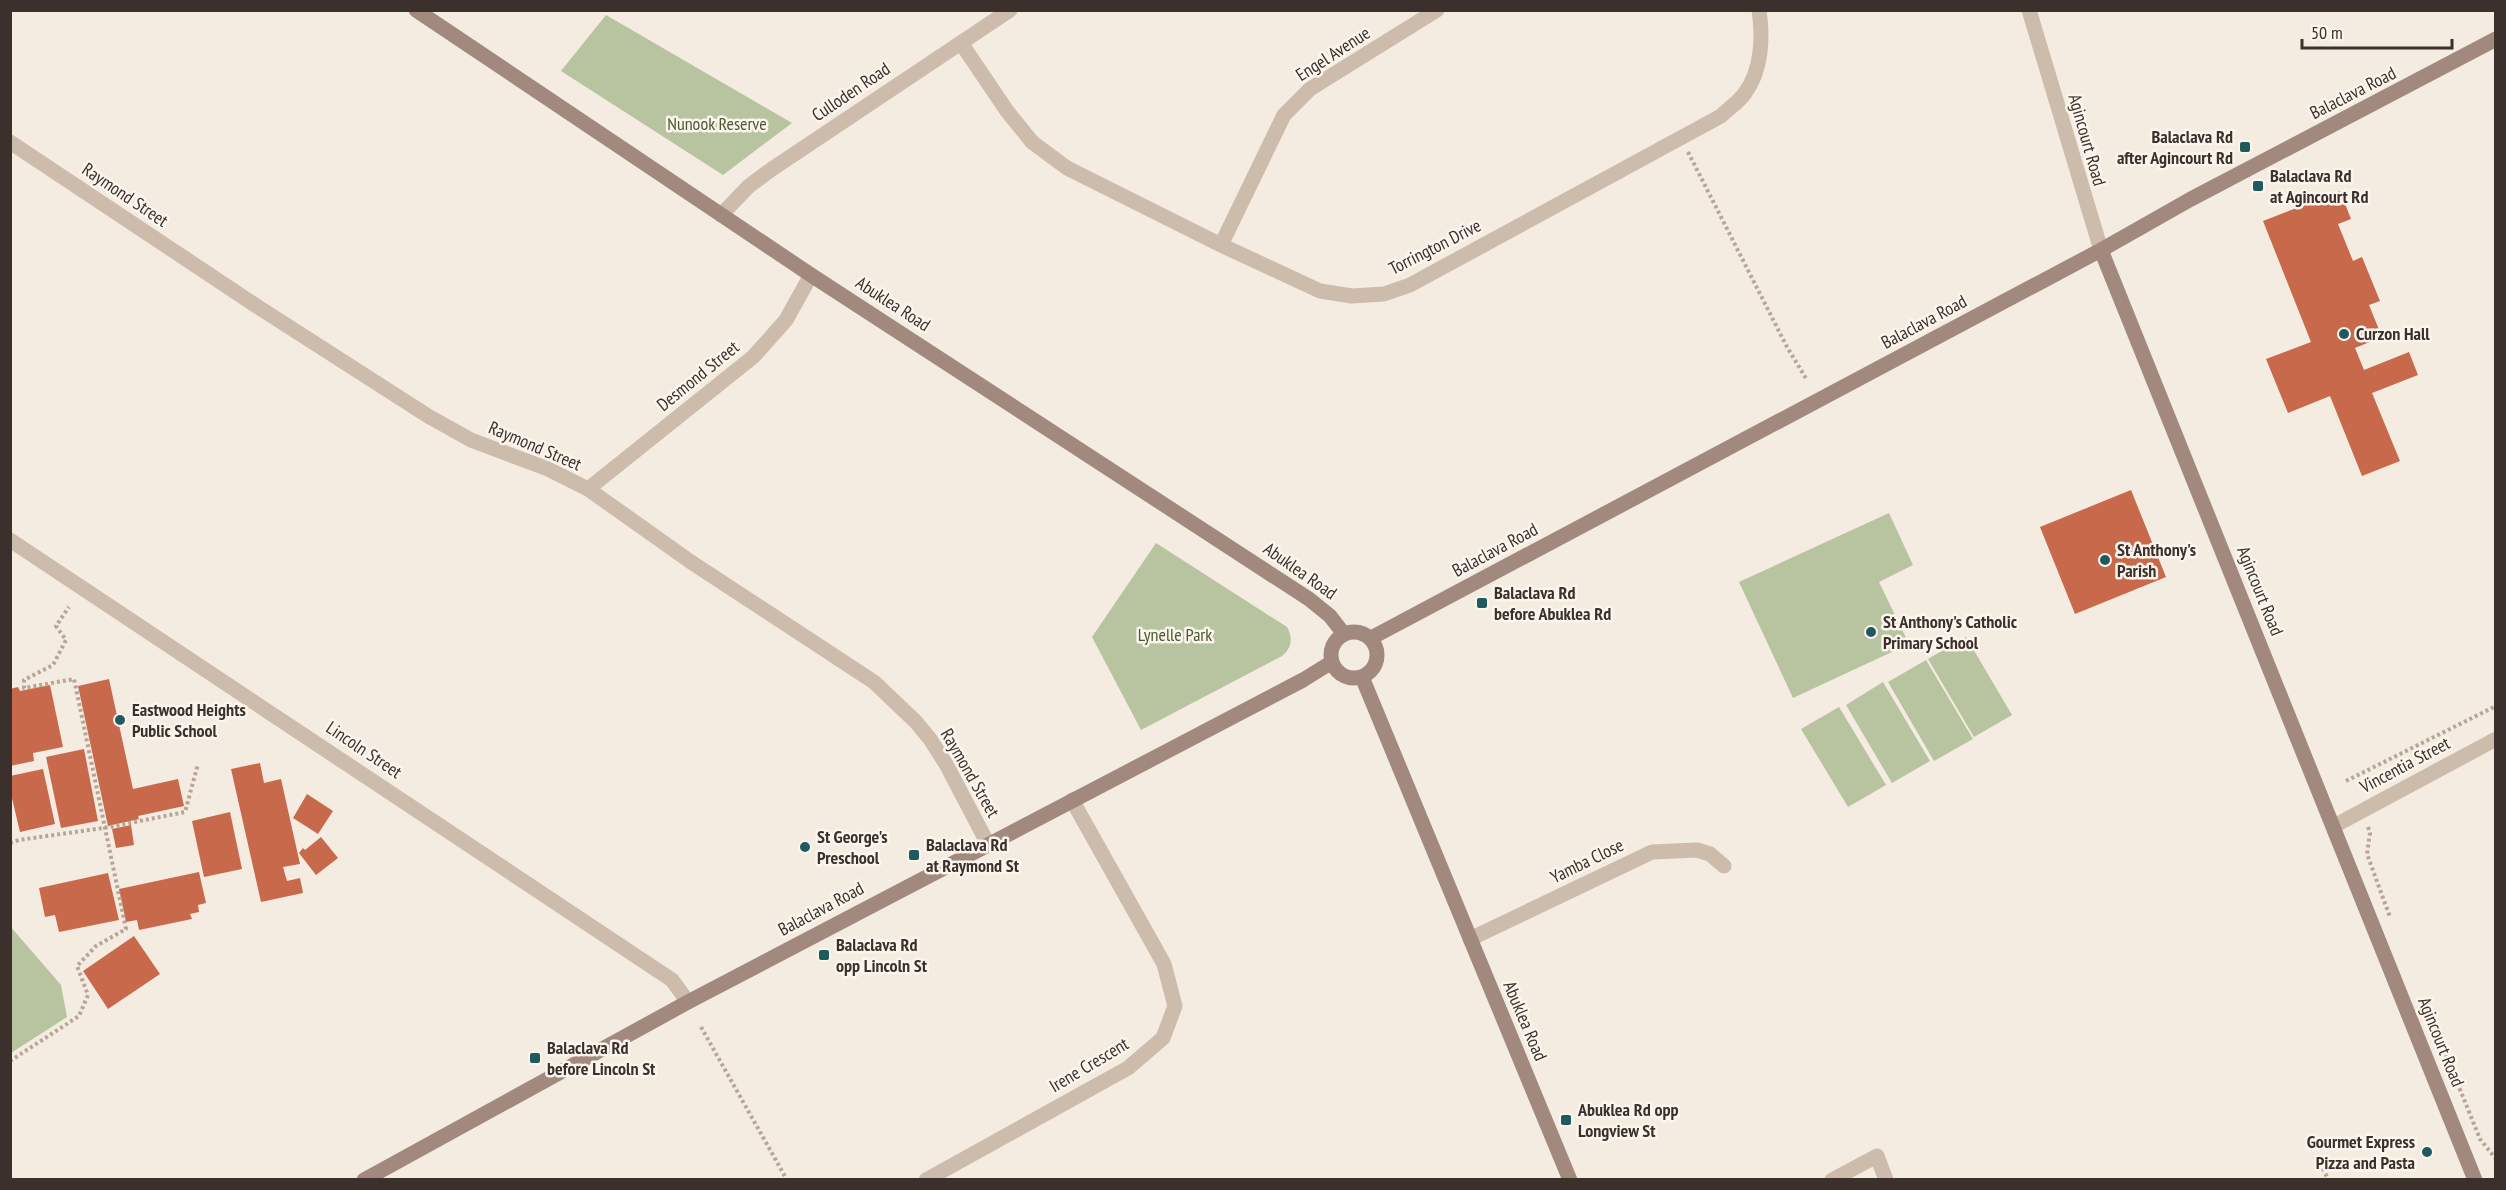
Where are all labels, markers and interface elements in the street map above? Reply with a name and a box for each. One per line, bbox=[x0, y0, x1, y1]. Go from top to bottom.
scale bar bbox=[2302, 12, 2452, 50]
street label: Engel Avenue bbox=[1291, 21, 1374, 86]
text: 50 m bbox=[2311, 21, 2343, 44]
street label: Culloden Road bbox=[807, 57, 894, 126]
street label: Balaclava Road bbox=[2306, 61, 2400, 124]
street label: Agincourt Road bbox=[2063, 91, 2112, 188]
park label: Nunook Reserve bbox=[667, 112, 767, 135]
place label: Balaclava Rd after Agincourt Rd bbox=[2117, 125, 2233, 169]
marker: Balaclava Rd after Agincourt Rd bbox=[2238, 140, 2252, 154]
street label: Raymond Street bbox=[78, 157, 173, 232]
place label: Balaclava Rd at Agincourt Rd bbox=[2270, 164, 2368, 208]
marker: Balaclava Rd at Agincourt Rd bbox=[2251, 179, 2265, 193]
street label: Torrington Drive bbox=[1385, 214, 1485, 280]
street label: Abuklea Road bbox=[852, 271, 935, 336]
street label: Balaclava Road bbox=[1877, 289, 1970, 354]
place label: Curzon Hall bbox=[2356, 322, 2430, 345]
marker: Curzon Hall bbox=[2337, 327, 2351, 341]
street label: Desmond Street bbox=[652, 335, 744, 416]
street label: Raymond Street bbox=[485, 416, 585, 475]
street label: Balaclava Road bbox=[1448, 517, 1541, 582]
street label: Abuklea Road bbox=[1259, 537, 1341, 604]
place label: St Anthony's Parish bbox=[2117, 538, 2196, 582]
street label: Agincourt Road bbox=[2232, 543, 2289, 639]
marker: St Anthony's Parish bbox=[2098, 553, 2112, 567]
place label: Balaclava Rd before Abuklea Rd bbox=[1494, 581, 1611, 625]
marker: Balaclava Rd before Abuklea Rd bbox=[1475, 596, 1489, 610]
place label: St Anthony's Catholic Primary School bbox=[1883, 610, 2018, 654]
park label: Lynelle Park bbox=[1138, 623, 1212, 646]
marker: St Anthony's Catholic Primary School bbox=[1864, 625, 1878, 639]
place label: Eastwood Heights Public School bbox=[132, 698, 246, 742]
marker: Eastwood Heights Public School bbox=[113, 713, 127, 727]
street label: Lincoln Street bbox=[322, 716, 407, 783]
street label: Raymond Street bbox=[936, 724, 1005, 821]
street label: Vincentia Street bbox=[2355, 731, 2454, 798]
place label: St George's Preschool bbox=[817, 825, 888, 869]
place label: Balaclava Rd at Raymond St bbox=[926, 833, 1020, 877]
street label: Yamba Close bbox=[1546, 833, 1627, 888]
marker: St George's Preschool bbox=[798, 840, 812, 854]
marker: Balaclava Rd at Raymond St bbox=[907, 848, 921, 862]
street label: Balaclava Road bbox=[774, 876, 867, 941]
place label: Balaclava Rd opp Lincoln St bbox=[836, 933, 928, 977]
marker: Balaclava Rd opp Lincoln St bbox=[817, 948, 831, 962]
street label: Abuklea Road bbox=[1498, 977, 1553, 1064]
street label: Agincourt Road bbox=[2413, 994, 2470, 1090]
street label: Irene Crescent bbox=[1045, 1032, 1133, 1097]
place label: Balaclava Rd before Lincoln St bbox=[547, 1036, 656, 1080]
marker: Balaclava Rd before Lincoln St bbox=[528, 1051, 542, 1065]
place label: Abuklea Rd opp Longview St bbox=[1577, 1098, 1679, 1142]
marker: Abuklea Rd opp Longview St bbox=[1559, 1113, 1573, 1127]
place label: Gourmet Express Pizza and Pasta bbox=[2307, 1130, 2415, 1174]
marker: Gourmet Express Pizza and Pasta bbox=[2420, 1145, 2434, 1159]

